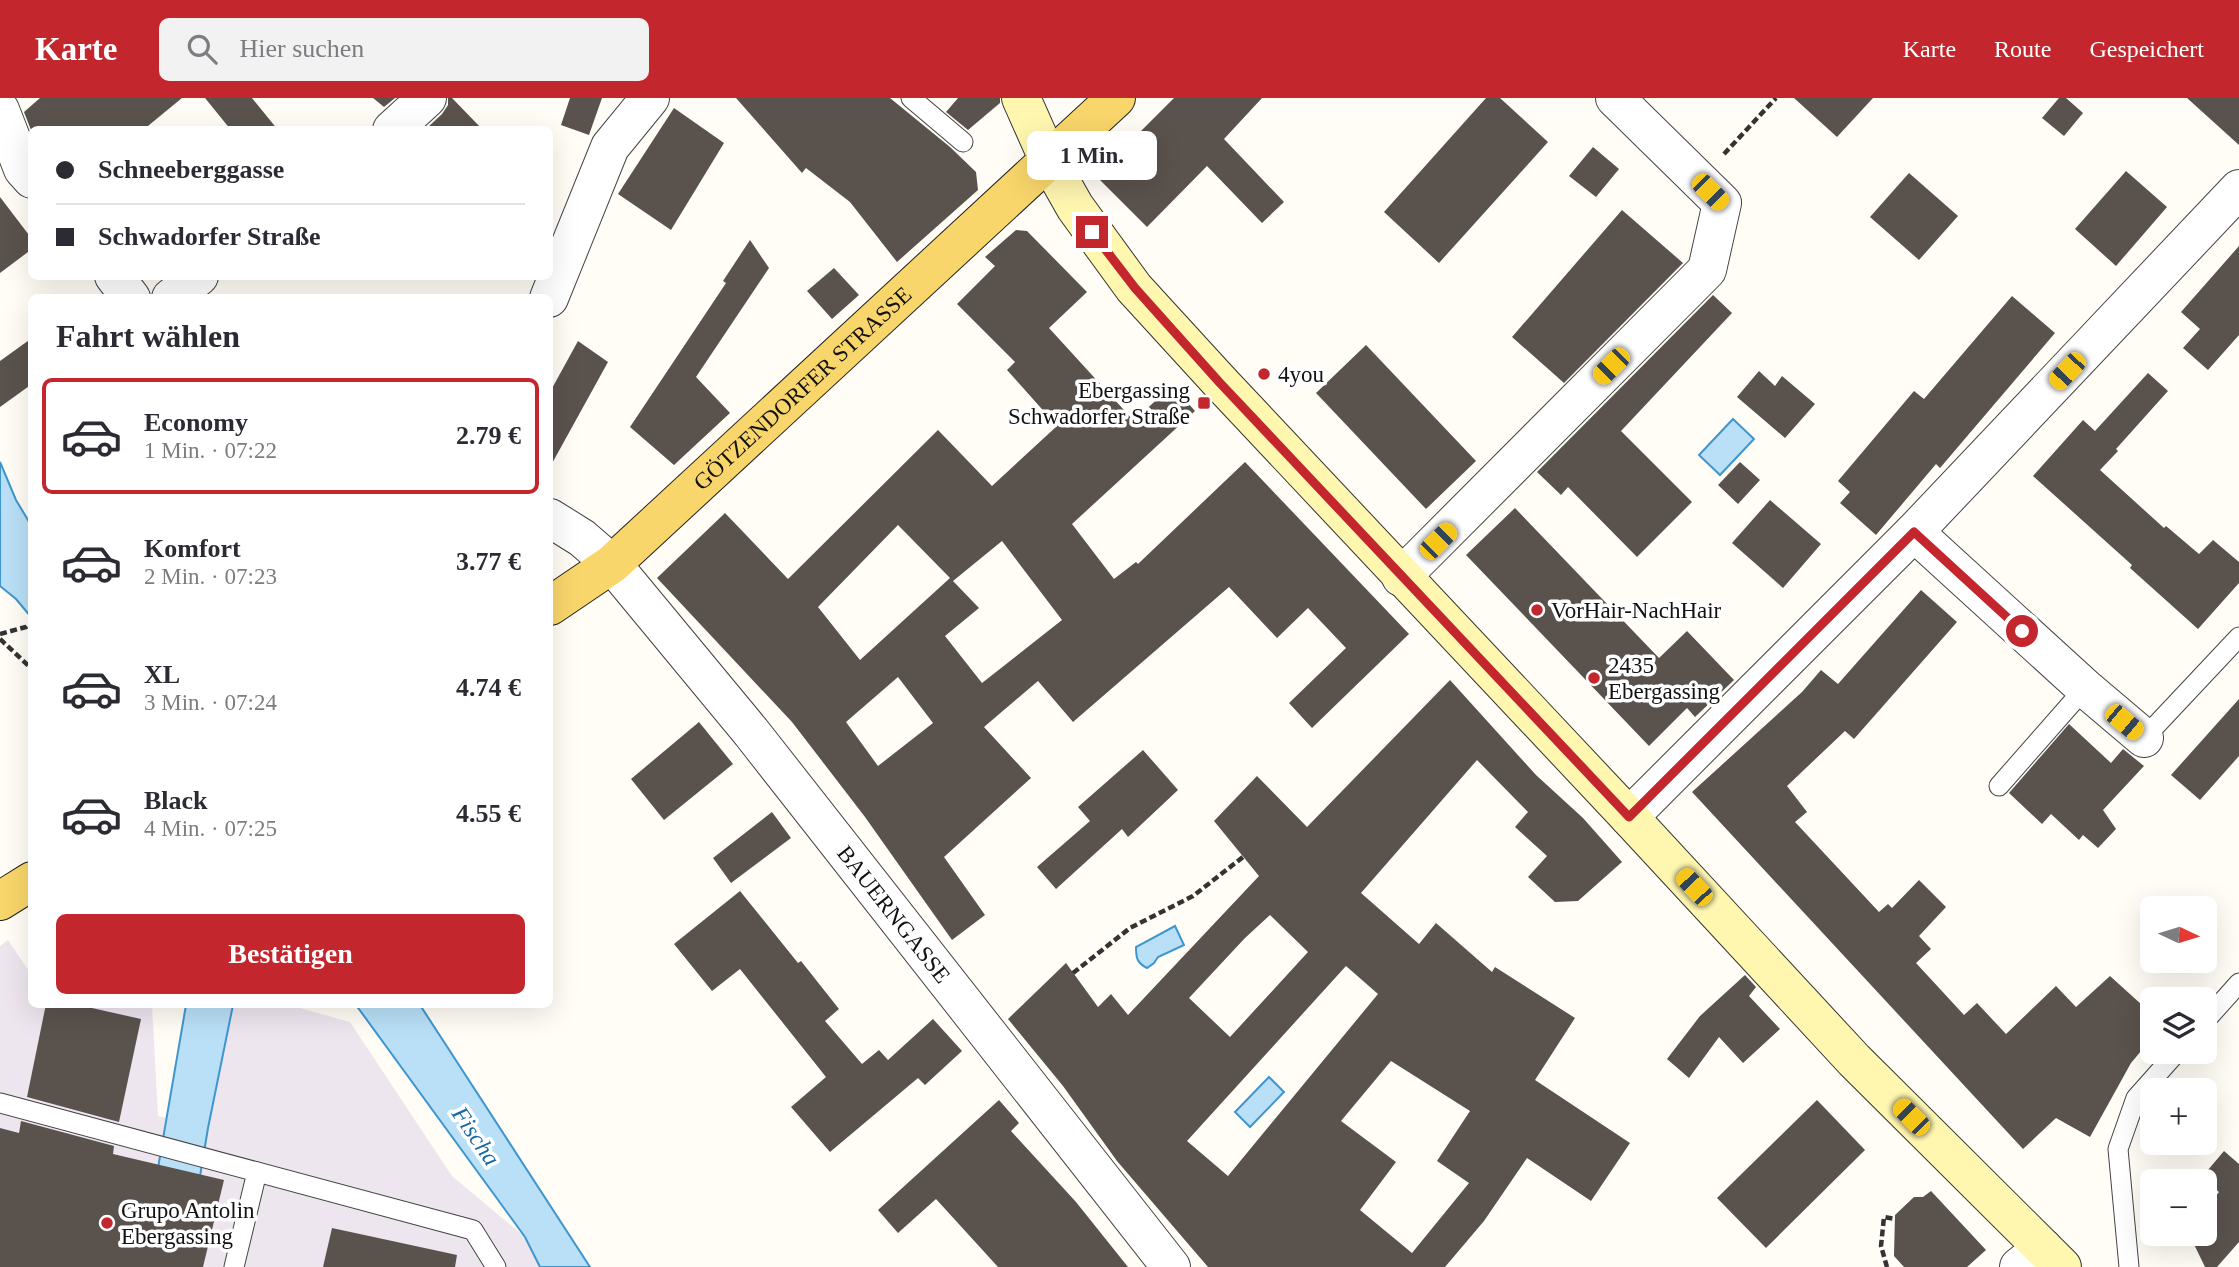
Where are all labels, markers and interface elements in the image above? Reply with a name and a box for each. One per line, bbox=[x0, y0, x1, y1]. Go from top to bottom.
search box bbox=[159, 18, 649, 81]
icon: search bbox=[183, 30, 221, 68]
text: Karte bbox=[35, 31, 117, 67]
text: Hier suchen bbox=[239, 34, 364, 63]
text: Karte bbox=[1903, 36, 1956, 62]
text: Route bbox=[1994, 36, 2051, 62]
text: Gespeichert bbox=[2089, 36, 2204, 62]
callout: 1 Min. bbox=[1027, 130, 1157, 180]
text: 1 Min. bbox=[1060, 143, 1124, 168]
text: Schneeberggasse bbox=[98, 155, 284, 184]
car bbox=[1688, 170, 1733, 214]
route end bbox=[1076, 216, 1108, 248]
text: Schwadorfer Straße bbox=[98, 222, 321, 251]
street label: GÖTZENDORFER STRASSE bbox=[688, 281, 916, 495]
text: Fahrt wählen bbox=[56, 318, 240, 354]
car bbox=[1589, 344, 1634, 388]
car bbox=[2045, 348, 2090, 394]
place label: 4you bbox=[1278, 362, 1325, 387]
marker: 4you bbox=[1256, 366, 1272, 382]
place label: Ebergassing Schwadorfer Straße bbox=[1008, 378, 1190, 429]
marker: Ebergassing Schwadorfer Straße bbox=[1196, 395, 1212, 411]
icon: car bbox=[60, 405, 123, 468]
text: Economy bbox=[144, 408, 248, 437]
text: 2.79 € bbox=[456, 421, 521, 450]
text: 1 Min. · 07:22 bbox=[144, 438, 277, 463]
car bbox=[1416, 519, 1461, 563]
icon: car bbox=[60, 531, 123, 594]
text: Komfort bbox=[144, 534, 241, 563]
text: 3.77 € bbox=[456, 547, 521, 576]
text: 2 Min. · 07:23 bbox=[144, 564, 277, 589]
place label: VorHair-NachHair bbox=[1551, 598, 1722, 623]
marker: VorHair-NachHair bbox=[1529, 602, 1545, 618]
route start bbox=[2006, 615, 2038, 647]
place label: 2435 Ebergassing bbox=[1608, 653, 1721, 704]
icon: car bbox=[60, 657, 123, 720]
text: XL bbox=[144, 660, 180, 689]
marker: 2435 Ebergassing bbox=[1586, 670, 1602, 686]
text: 4.74 € bbox=[456, 673, 521, 702]
text: 3 Min. · 07:24 bbox=[144, 690, 277, 715]
car bbox=[2102, 700, 2147, 744]
icon: car bbox=[60, 783, 123, 846]
text: Black bbox=[144, 786, 208, 815]
text: 4.55 € bbox=[456, 799, 521, 828]
text: 4 Min. · 07:25 bbox=[144, 816, 277, 841]
street label: BAUERNGASSE bbox=[832, 840, 956, 988]
car bbox=[1672, 864, 1717, 910]
north arrow bbox=[2140, 896, 2217, 973]
map controls bbox=[2140, 896, 2217, 1246]
button: Bestätigen bbox=[56, 914, 525, 994]
button: layers bbox=[2140, 987, 2217, 1064]
button: + bbox=[2140, 1078, 2217, 1155]
car bbox=[1889, 1095, 1934, 1139]
water label: Fischa bbox=[446, 1101, 505, 1170]
button: − bbox=[2140, 1169, 2217, 1246]
place label: Grupo Antolin Ebergassing bbox=[121, 1198, 255, 1249]
marker: Grupo Antolin Ebergassing bbox=[99, 1215, 115, 1231]

